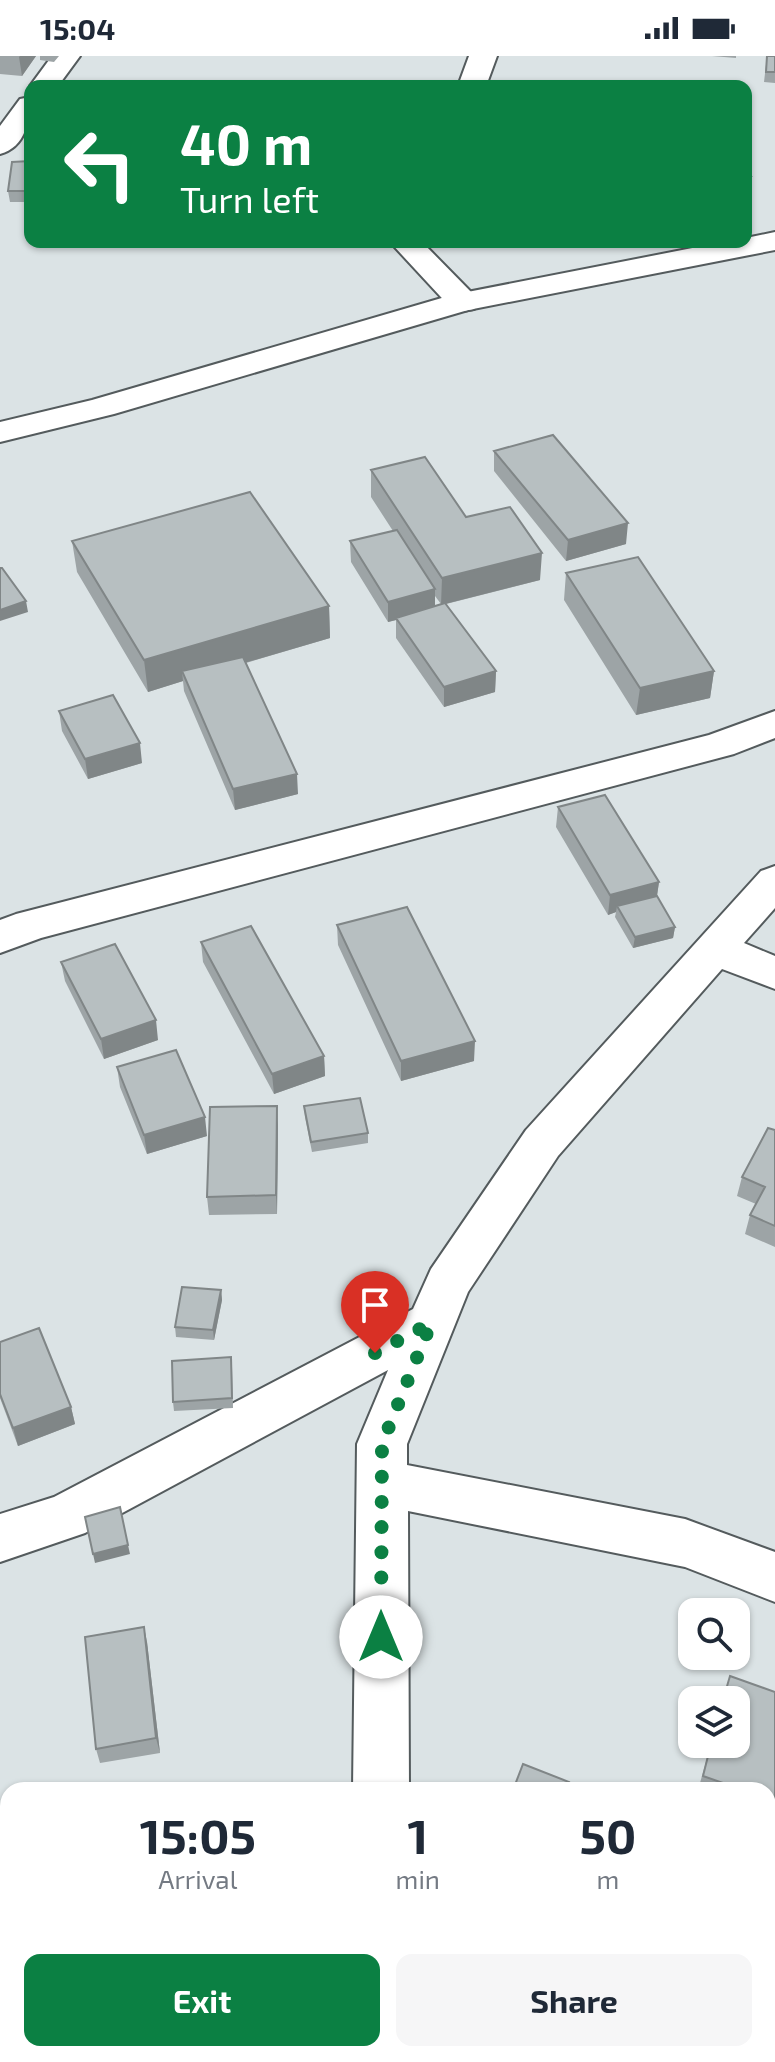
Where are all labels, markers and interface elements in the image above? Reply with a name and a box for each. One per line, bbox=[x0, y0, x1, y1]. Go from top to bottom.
text: 15:04 bbox=[40, 10, 115, 46]
text: 40 m bbox=[180, 109, 312, 176]
icon: left bbox=[48, 112, 152, 216]
text: Turn left bbox=[180, 177, 319, 220]
pin bbox=[341, 1271, 409, 1353]
icon: arrive bbox=[353, 1283, 397, 1327]
position arrow bbox=[339, 1595, 423, 1679]
map controls bbox=[678, 1598, 750, 1758]
button: search bbox=[678, 1598, 750, 1670]
button: layers bbox=[678, 1686, 750, 1758]
text: 15:05 bbox=[140, 1806, 256, 1864]
text: 1 bbox=[407, 1806, 428, 1864]
text: 50 bbox=[580, 1806, 636, 1864]
text: Arrival bbox=[158, 1863, 237, 1894]
text: min bbox=[396, 1863, 440, 1894]
text: m bbox=[597, 1863, 619, 1894]
button: Exit bbox=[24, 1954, 380, 2046]
button: Share bbox=[396, 1954, 752, 2046]

